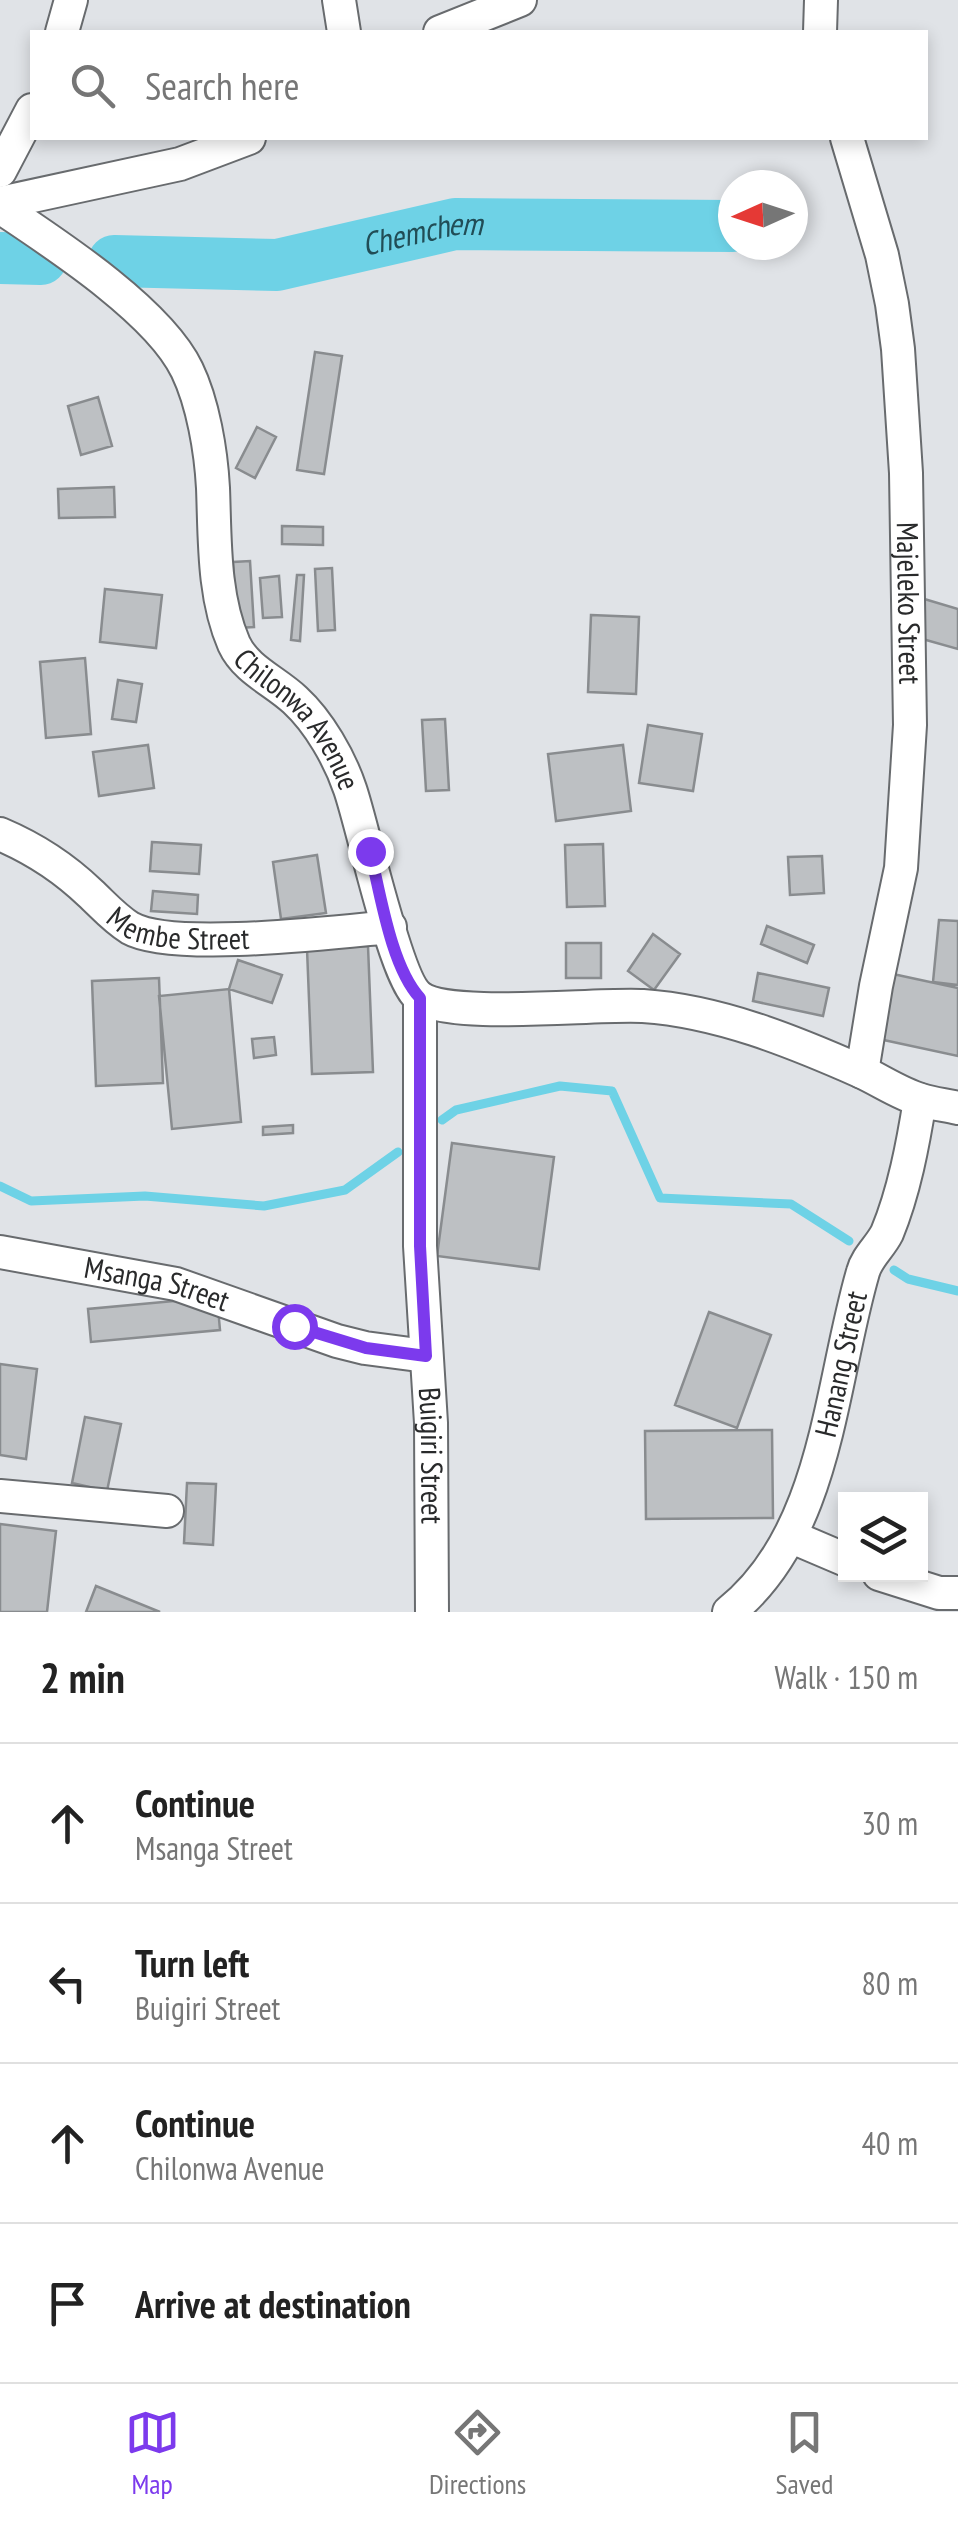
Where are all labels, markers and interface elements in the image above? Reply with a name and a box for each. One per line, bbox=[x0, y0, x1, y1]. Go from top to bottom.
search box bbox=[30, 30, 928, 140]
icon: search bbox=[65, 58, 120, 113]
text: Search here bbox=[145, 61, 299, 110]
north arrow bbox=[718, 170, 808, 260]
water label: Chemchem bbox=[358, 202, 485, 265]
street label: Majeleko Street bbox=[889, 522, 930, 685]
street label: Chilonwa Avenue bbox=[226, 640, 370, 795]
route end bbox=[348, 829, 394, 875]
street label: Membe Street bbox=[100, 897, 251, 958]
street label: Msanga Street bbox=[81, 1247, 236, 1320]
street label: Hanang Street bbox=[805, 1286, 875, 1441]
route start bbox=[272, 1304, 318, 1350]
street label: Buigiri Street bbox=[411, 1386, 453, 1525]
map controls bbox=[838, 1492, 928, 1582]
button: layers bbox=[838, 1492, 928, 1582]
text: 2 min bbox=[40, 1650, 125, 1705]
text: Walk · 150 m bbox=[774, 1656, 918, 1698]
text: Continue bbox=[135, 1778, 255, 1827]
icon: ahead bbox=[40, 1796, 95, 1851]
text: 30 m bbox=[862, 1802, 918, 1844]
text: Msanga Street bbox=[135, 1827, 293, 1869]
text: Turn left bbox=[135, 1938, 249, 1987]
icon: left bbox=[40, 1956, 95, 2011]
text: 80 m bbox=[862, 1962, 918, 2004]
text: Buigiri Street bbox=[135, 1987, 280, 2029]
text: Continue bbox=[135, 2098, 255, 2147]
icon: ahead bbox=[40, 2116, 95, 2171]
text: 40 m bbox=[862, 2122, 918, 2164]
text: Chilonwa Avenue bbox=[135, 2147, 325, 2189]
icon: arrive bbox=[40, 2276, 95, 2331]
text: Arrive at destination bbox=[135, 2279, 411, 2328]
tab: Map bbox=[125, 2405, 180, 2502]
tab: Directions bbox=[429, 2405, 526, 2502]
tab: Saved bbox=[776, 2405, 833, 2502]

